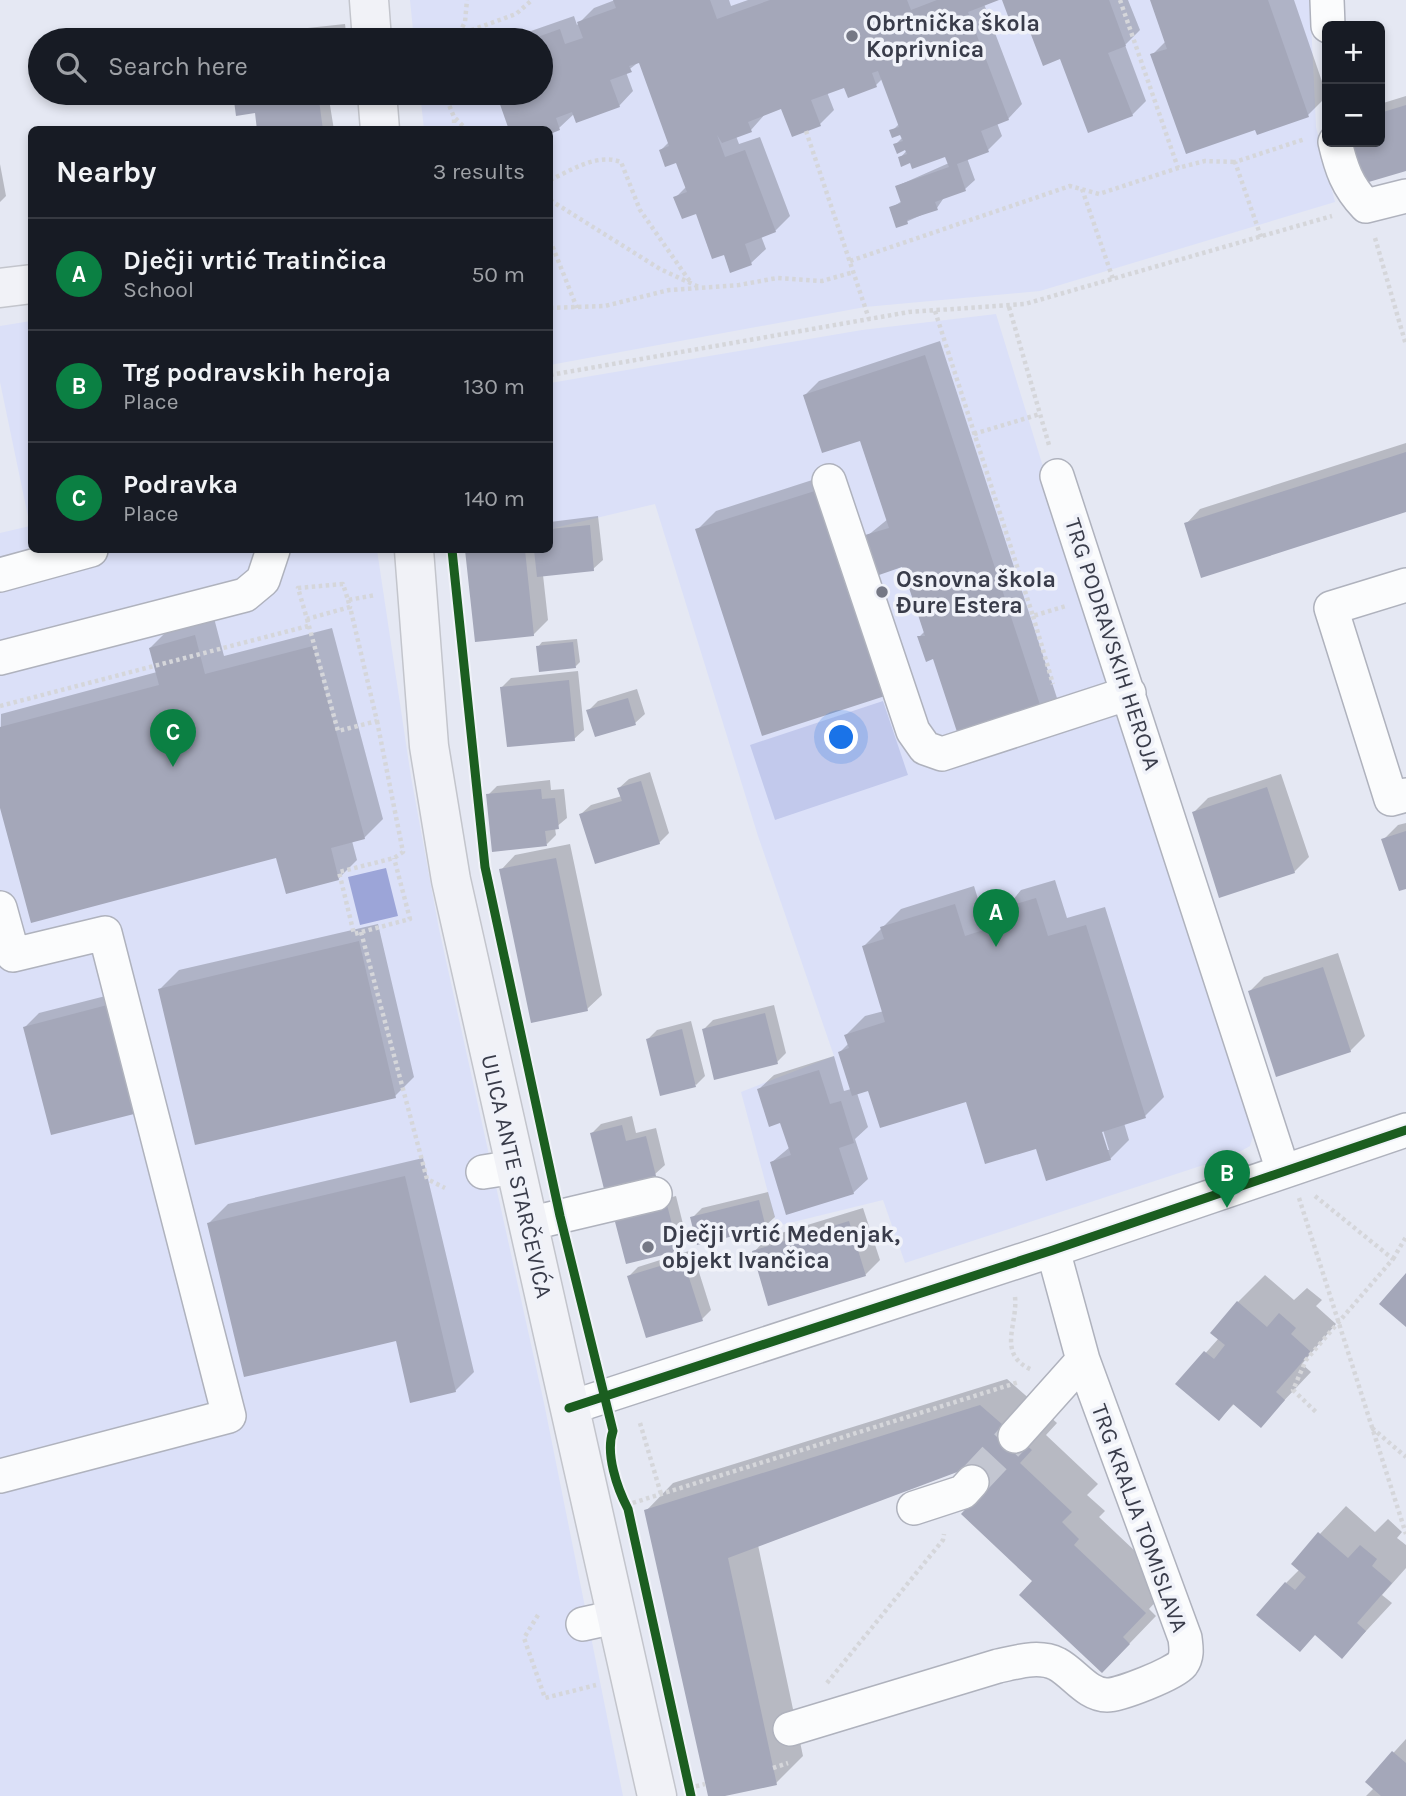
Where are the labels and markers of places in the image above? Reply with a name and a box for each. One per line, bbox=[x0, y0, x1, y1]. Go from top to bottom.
place label: Obrtnička škola Koprivnica bbox=[866, 10, 1040, 63]
marker: Obrtnička škola Koprivnica bbox=[844, 28, 860, 44]
place label: Osnovna škola Đure Estera bbox=[896, 566, 1056, 619]
marker: Osnovna škola Đure Estera bbox=[874, 584, 890, 600]
pin: C bbox=[150, 709, 196, 767]
pin: A bbox=[973, 889, 1019, 947]
pin: B bbox=[1204, 1150, 1250, 1208]
place label: Dječji vrtić Medenjak, objekt Ivančica bbox=[662, 1221, 900, 1274]
marker: Dječji vrtić Medenjak, objekt Ivančica bbox=[640, 1239, 656, 1255]

